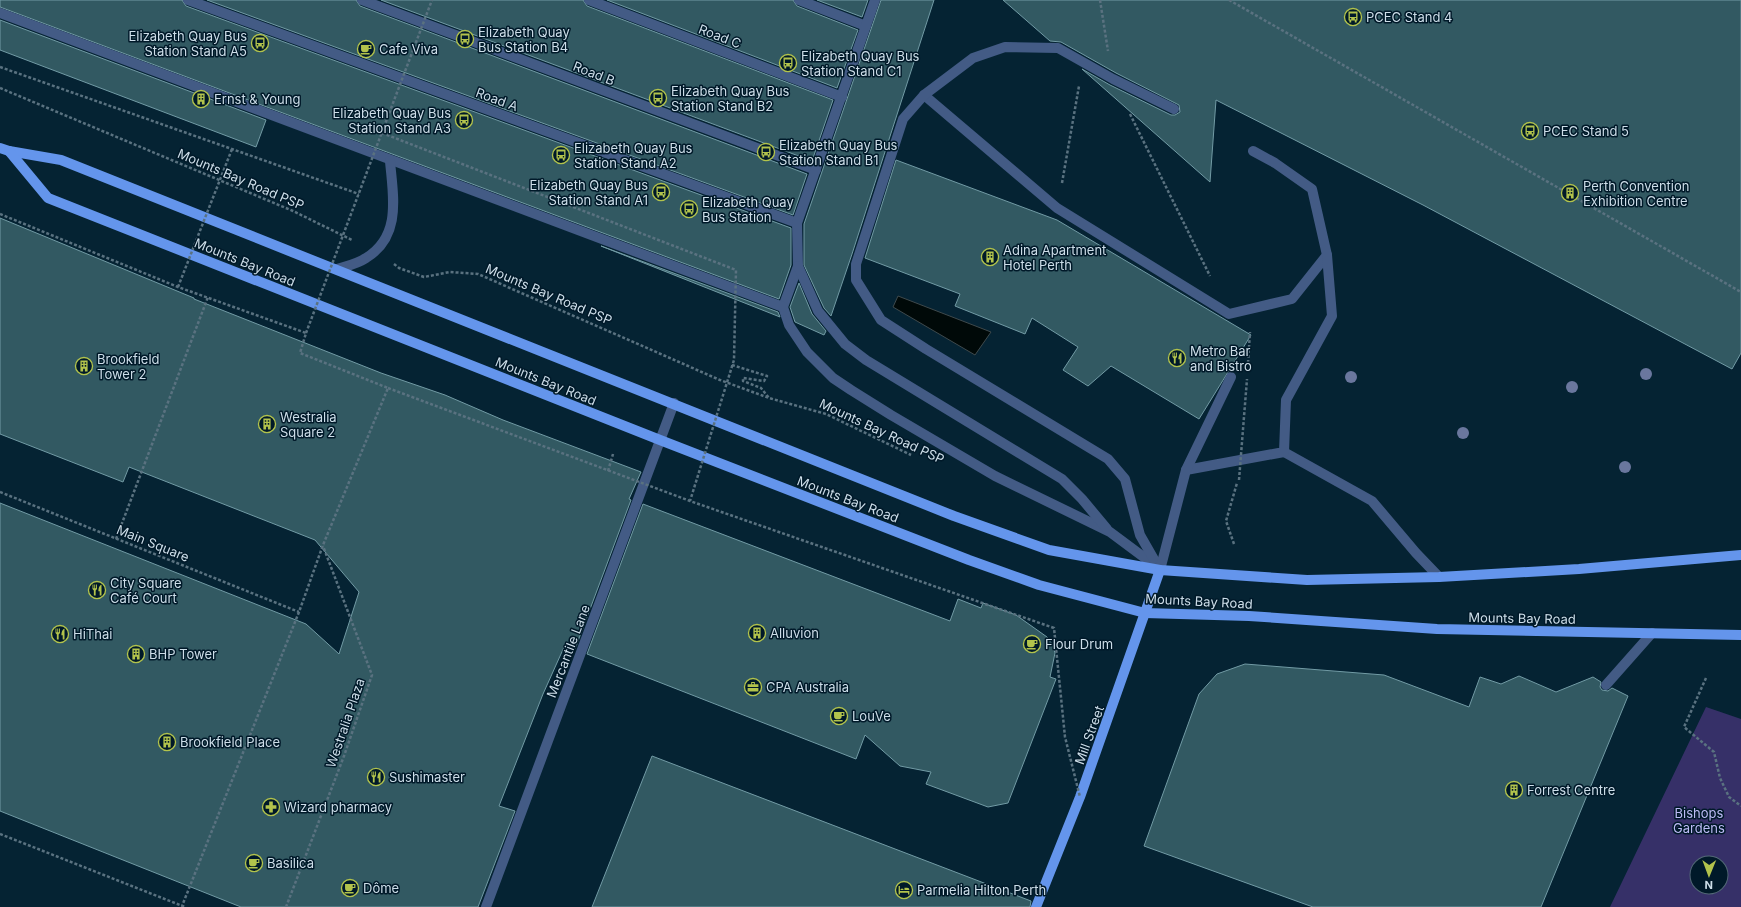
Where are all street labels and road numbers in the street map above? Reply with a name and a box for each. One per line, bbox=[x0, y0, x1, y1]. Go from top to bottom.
street label: Road C bbox=[696, 21, 744, 51]
street label: Road B bbox=[571, 58, 617, 88]
street label: Road A bbox=[474, 84, 520, 114]
street label: Mounts Bay Road PSP bbox=[175, 145, 307, 213]
street label: Mounts Bay Road bbox=[192, 234, 298, 290]
street label: Mounts Bay Road PSP bbox=[483, 260, 615, 328]
street label: Mounts Bay Road bbox=[493, 353, 599, 409]
street label: Mounts Bay Road PSP bbox=[817, 395, 947, 467]
street label: Mounts Bay Road bbox=[795, 472, 901, 526]
street label: Main Square bbox=[114, 521, 192, 565]
street label: Mounts Bay Road bbox=[1145, 590, 1253, 612]
street label: Mercantile Lane bbox=[543, 602, 593, 700]
street label: Mounts Bay Road bbox=[1468, 609, 1576, 627]
street label: Westralia Plaza bbox=[322, 676, 368, 770]
street label: Mill Street bbox=[1071, 703, 1107, 767]

